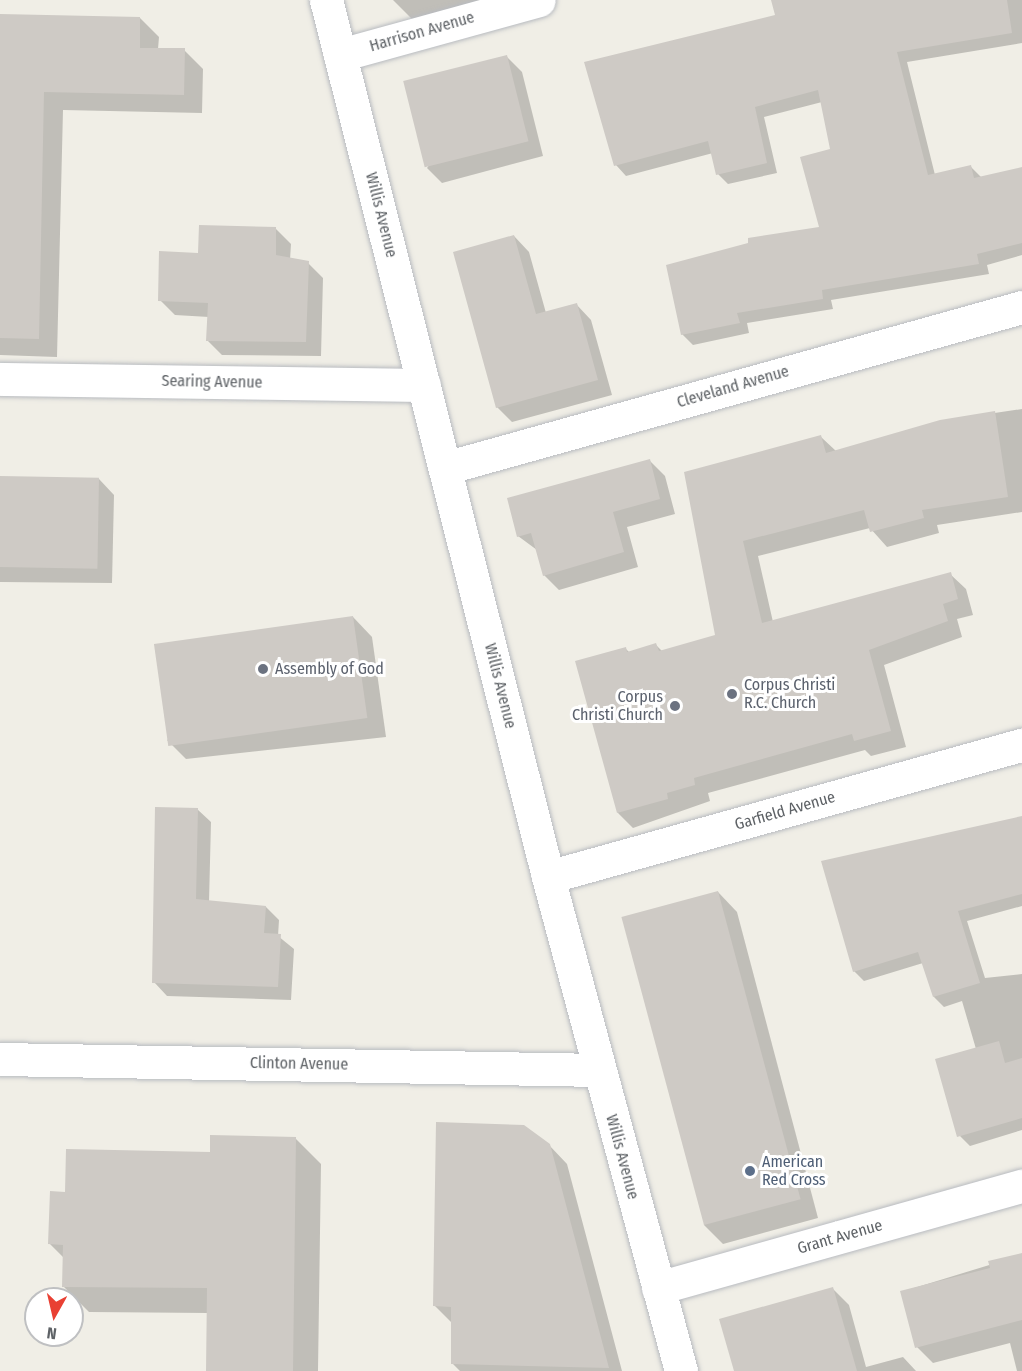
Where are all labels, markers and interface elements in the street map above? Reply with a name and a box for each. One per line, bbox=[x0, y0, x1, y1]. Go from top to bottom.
street label: Harrison Avenue bbox=[367, 8, 477, 56]
street label: Willis Avenue bbox=[361, 170, 401, 260]
street label: Cleveland Avenue bbox=[675, 362, 791, 412]
street label: Searing Avenue bbox=[161, 372, 263, 392]
street label: Willis Avenue bbox=[480, 641, 520, 731]
place label: Assembly of God bbox=[275, 659, 384, 679]
marker: Assembly of God bbox=[256, 662, 270, 676]
place label: Corpus Christi R.C. Church bbox=[744, 675, 835, 713]
place label: Corpus Christi Church bbox=[572, 687, 663, 725]
marker: Corpus Christi R.C. Church bbox=[725, 687, 739, 701]
marker: Corpus Christi Church bbox=[668, 699, 682, 713]
street label: Garfield Avenue bbox=[733, 788, 837, 834]
street label: Clinton Avenue bbox=[250, 1054, 348, 1074]
street label: Willis Avenue bbox=[601, 1112, 643, 1202]
place label: American Red Cross bbox=[762, 1152, 826, 1190]
marker: American Red Cross bbox=[743, 1164, 757, 1178]
street label: Grant Avenue bbox=[795, 1216, 885, 1258]
north arrow bbox=[24, 1287, 84, 1347]
text: N bbox=[46, 1323, 58, 1343]

